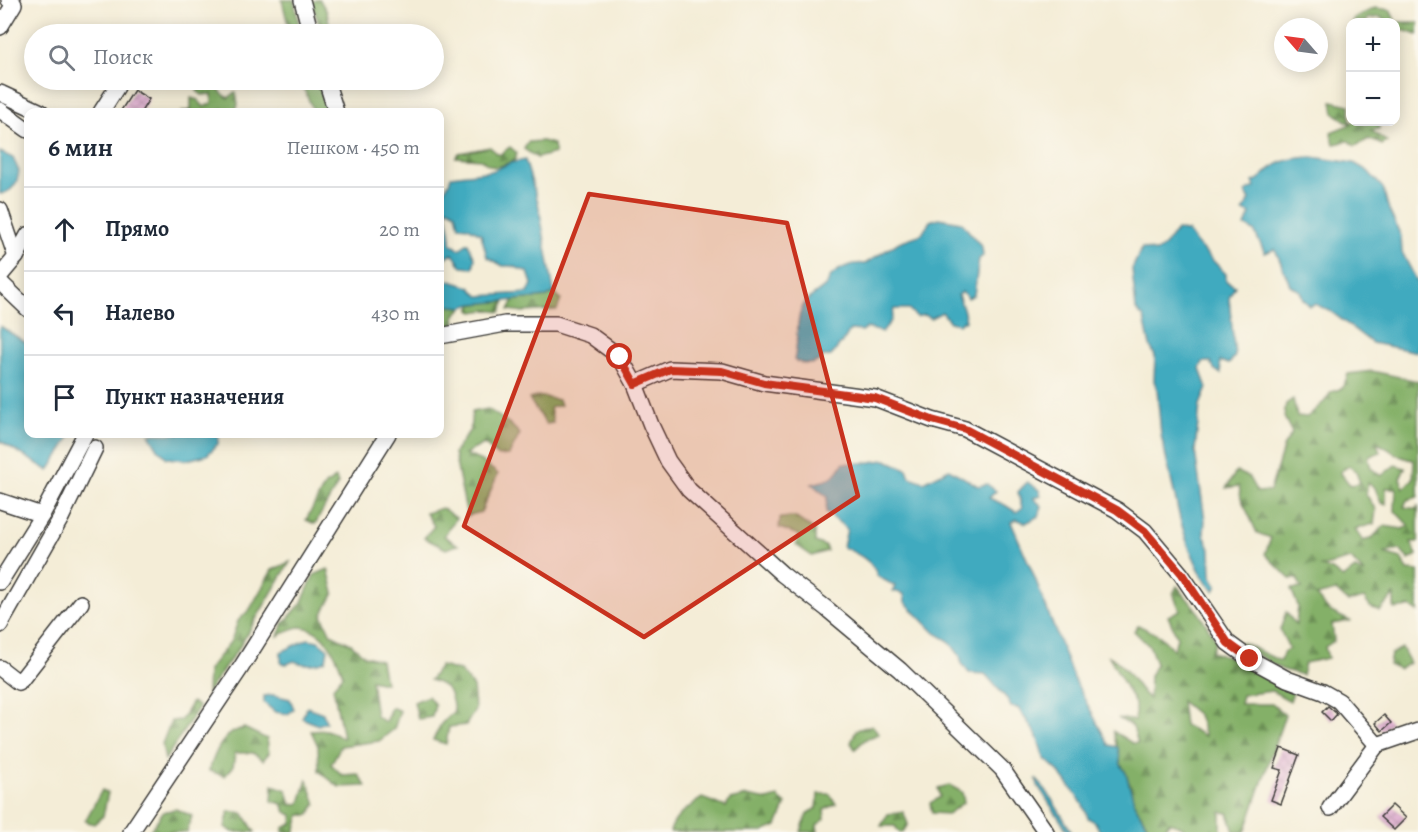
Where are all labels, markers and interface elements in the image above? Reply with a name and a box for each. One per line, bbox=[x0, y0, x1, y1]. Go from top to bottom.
north arrow bbox=[1274, 18, 1328, 72]
map controls bbox=[1346, 18, 1400, 126]
button: + bbox=[1346, 18, 1400, 72]
search box bbox=[24, 24, 444, 90]
icon: search bbox=[45, 41, 78, 74]
text: Поиск bbox=[93, 42, 153, 72]
button: − bbox=[1346, 72, 1400, 126]
text: 6 мин bbox=[48, 130, 113, 165]
text: Пешком · 450 m bbox=[286, 134, 420, 161]
icon: ahead bbox=[48, 213, 81, 246]
text: Прямо bbox=[105, 214, 169, 244]
text: 20 m bbox=[379, 216, 420, 243]
icon: left bbox=[48, 297, 81, 330]
text: Налево bbox=[105, 298, 175, 328]
text: 430 m bbox=[371, 300, 420, 327]
route start bbox=[606, 343, 632, 369]
icon: arrive bbox=[48, 381, 81, 414]
text: Пункт назначения bbox=[105, 382, 284, 412]
route end bbox=[1236, 645, 1262, 671]

